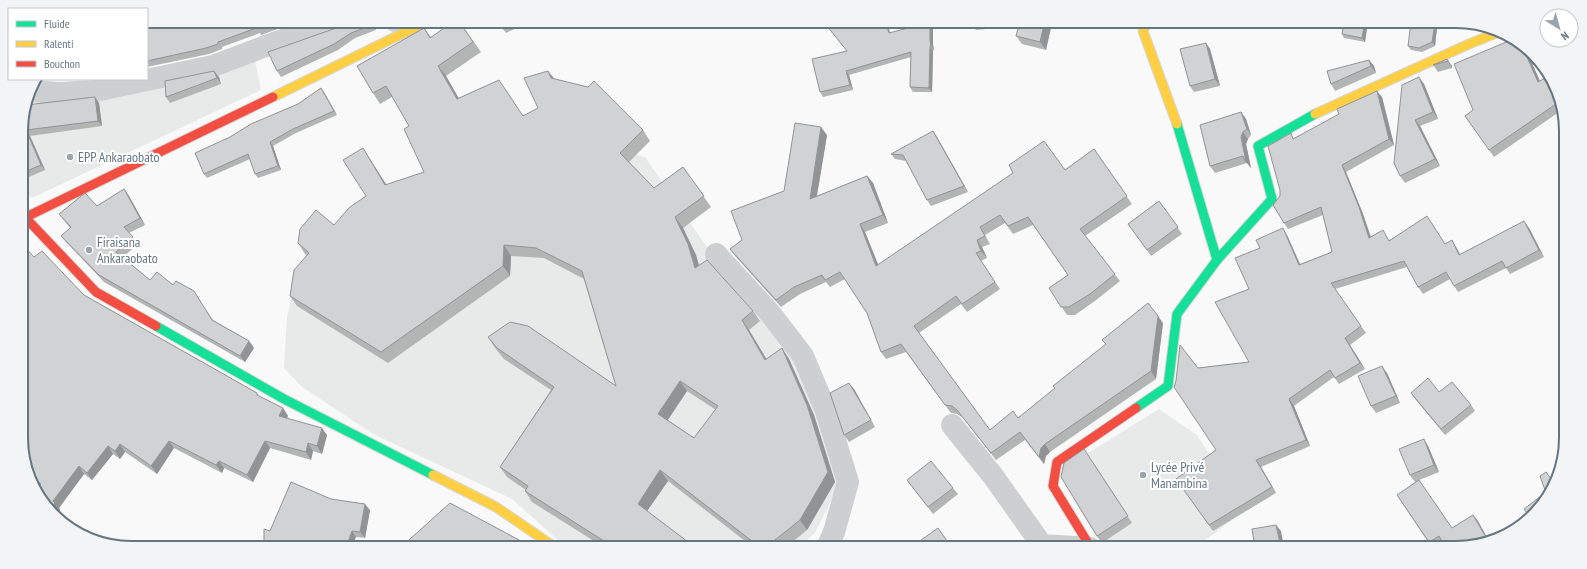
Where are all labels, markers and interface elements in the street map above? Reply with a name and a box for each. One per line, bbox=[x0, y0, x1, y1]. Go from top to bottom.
legend bbox=[8, 8, 148, 80]
north arrow bbox=[1539, 8, 1579, 48]
text: Fluide bbox=[44, 16, 70, 31]
text: N bbox=[1558, 29, 1572, 43]
text: Ralenti bbox=[44, 36, 73, 51]
text: Bouchon bbox=[44, 56, 80, 71]
place label: EPP Ankaraobato bbox=[78, 148, 160, 166]
marker: EPP Ankaraobato bbox=[65, 152, 75, 162]
place label: Firaisana Ankaraobato bbox=[97, 233, 158, 267]
marker: Firaisana Ankaraobato bbox=[84, 245, 94, 255]
place label: Lycée Privé Manambina bbox=[1151, 458, 1207, 492]
marker: Lycée Privé Manambina bbox=[1138, 470, 1148, 480]

